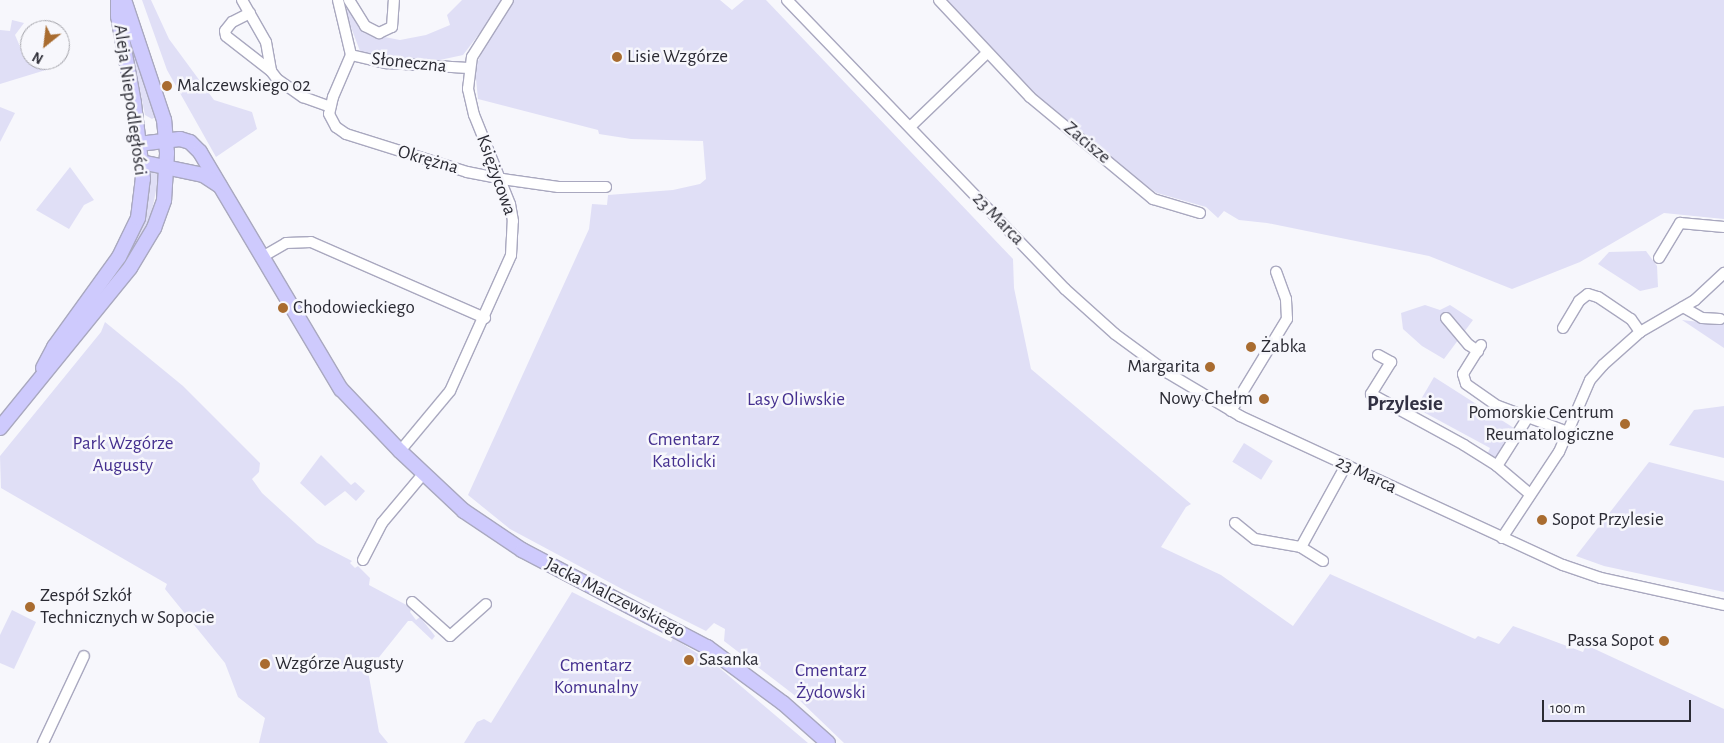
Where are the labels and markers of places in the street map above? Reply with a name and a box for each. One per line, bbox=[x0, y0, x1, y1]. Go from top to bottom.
place label: Lisie Wzgórze bbox=[627, 46, 728, 68]
marker: Lisie Wzgórze bbox=[611, 51, 623, 63]
place label: Malczewskiego 02 bbox=[177, 75, 311, 97]
marker: Malczewskiego 02 bbox=[161, 80, 173, 92]
place label: Chodowieckiego bbox=[293, 297, 415, 319]
marker: Chodowieckiego bbox=[277, 302, 289, 314]
place label: Żabka bbox=[1261, 336, 1307, 358]
marker: Żabka bbox=[1245, 341, 1257, 353]
place label: Margarita bbox=[1127, 356, 1200, 378]
marker: Margarita bbox=[1204, 361, 1216, 373]
place label: Nowy Chełm bbox=[1159, 388, 1253, 410]
marker: Nowy Chełm bbox=[1257, 392, 1271, 406]
place label: Pomorskie Centrum Reumatologiczne bbox=[1468, 402, 1614, 446]
marker: Pomorskie Centrum Reumatologiczne bbox=[1618, 417, 1632, 431]
place label: Sopot Przylesie bbox=[1552, 509, 1664, 531]
marker: Sopot Przylesie bbox=[1536, 514, 1548, 526]
place label: Zespół Szkół Technicznych w Sopocie bbox=[40, 585, 215, 629]
marker: Zespół Szkół Technicznych w Sopocie bbox=[24, 601, 36, 613]
place label: Passa Sopot bbox=[1567, 630, 1654, 652]
marker: Passa Sopot bbox=[1658, 635, 1670, 647]
place label: Sasanka bbox=[699, 649, 759, 671]
place label: Wzgórze Augusty bbox=[275, 653, 404, 675]
marker: Sasanka bbox=[683, 654, 695, 666]
marker: Wzgórze Augusty bbox=[259, 658, 271, 670]

